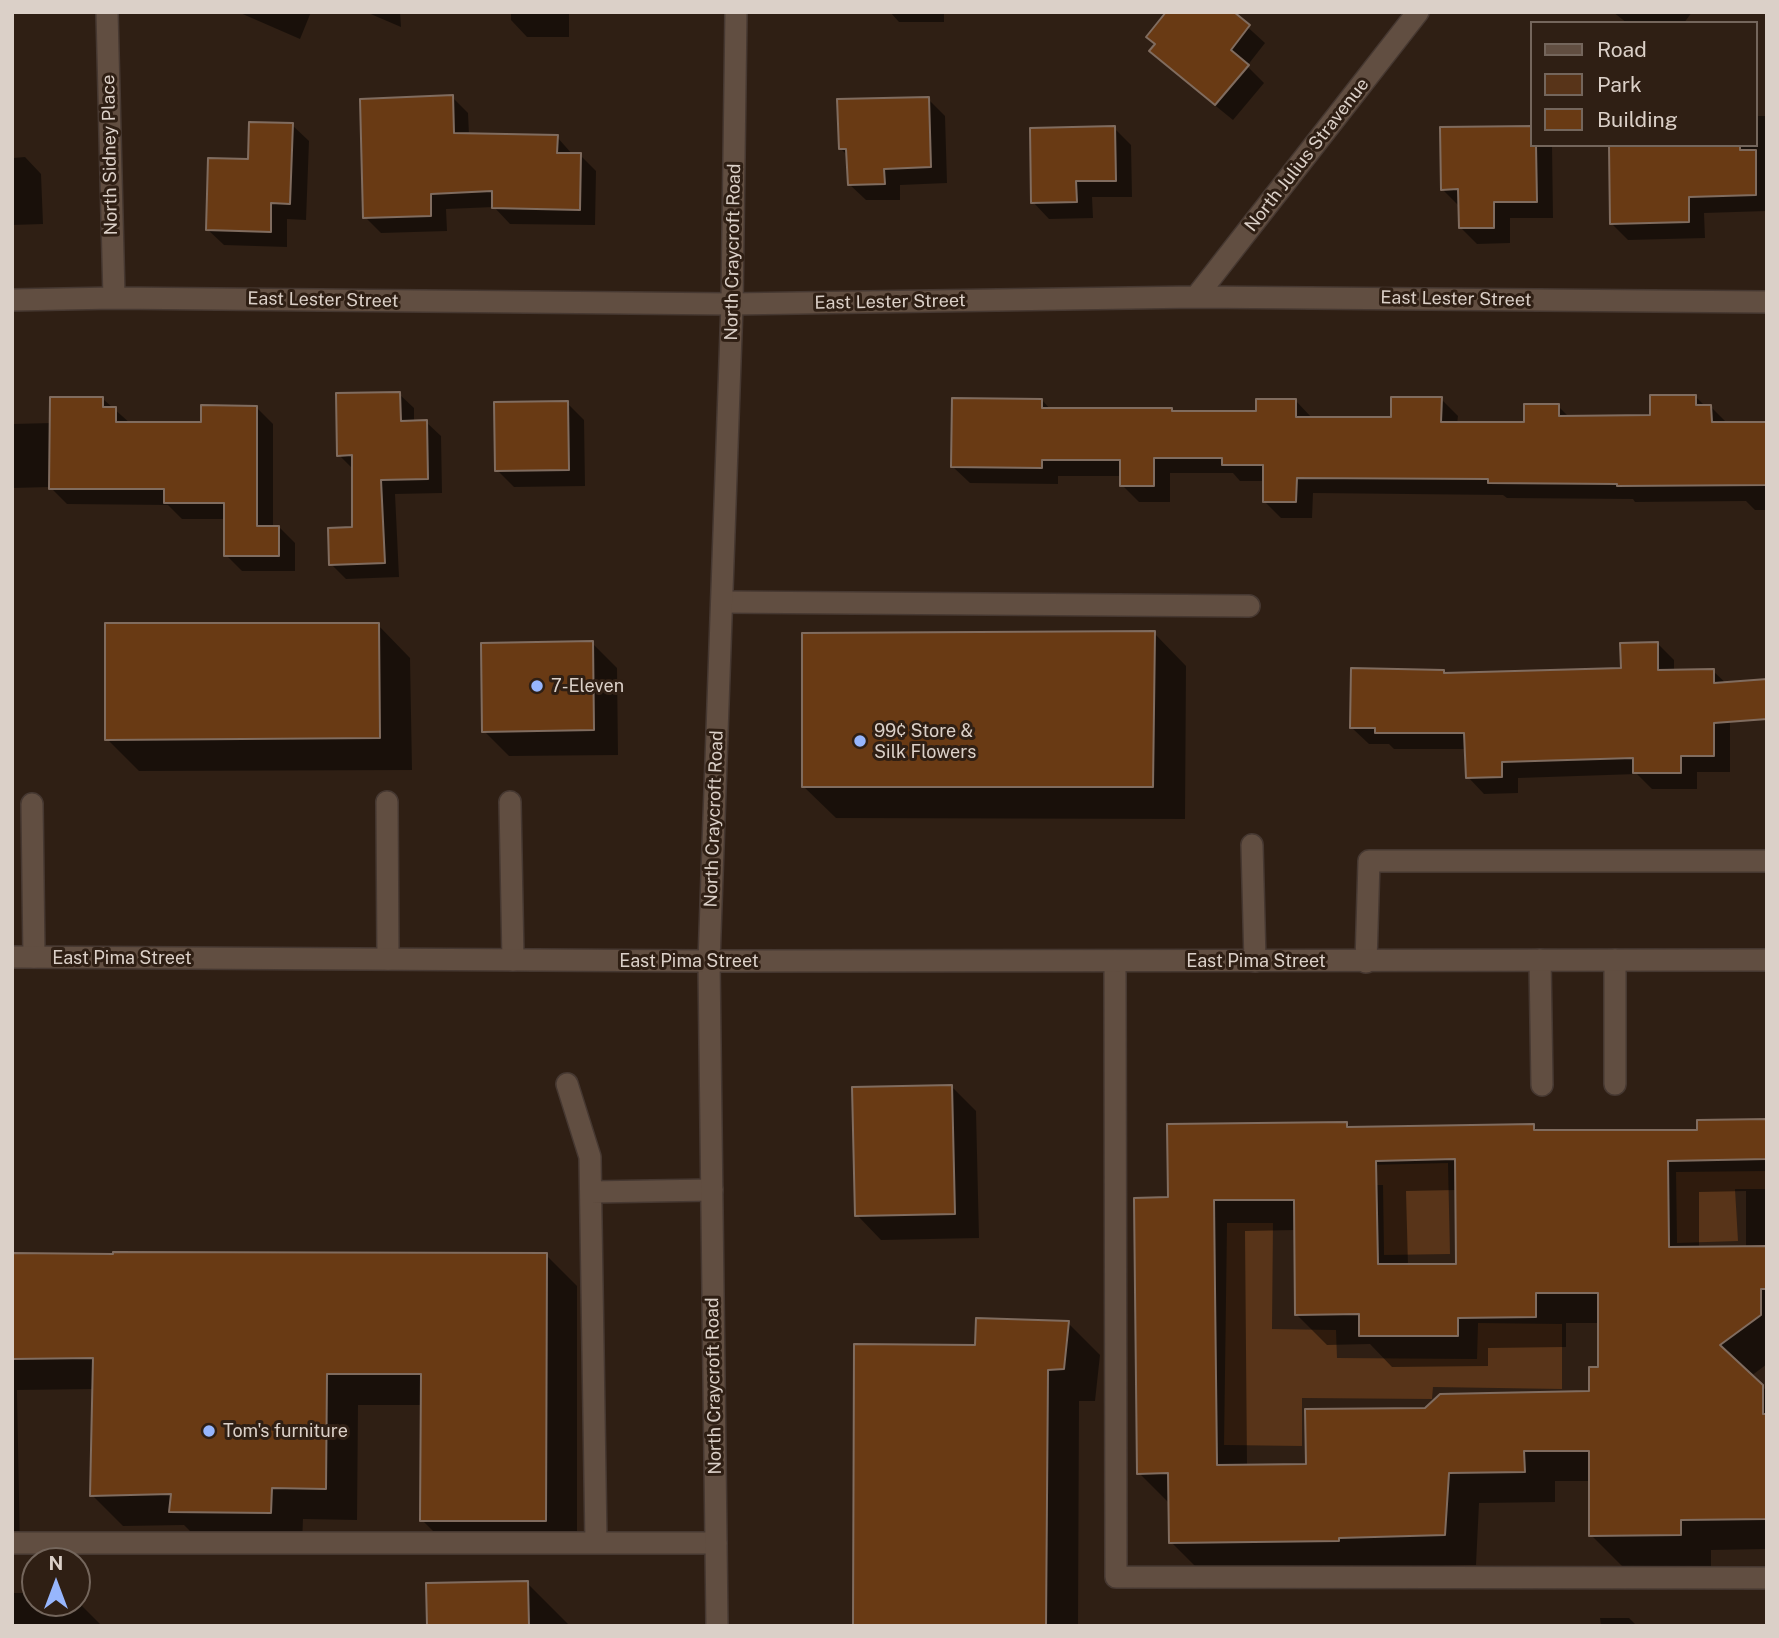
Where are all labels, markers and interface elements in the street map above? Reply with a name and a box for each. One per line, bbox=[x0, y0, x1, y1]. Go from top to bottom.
legend bbox=[1530, 21, 1758, 147]
text: Road bbox=[1597, 37, 1647, 62]
text: Park bbox=[1597, 72, 1642, 97]
street label: North Sidney Place bbox=[98, 74, 122, 236]
street label: North Julius Stravenue bbox=[1240, 74, 1374, 236]
text: Building bbox=[1597, 107, 1678, 132]
street label: North Craycroft Road bbox=[721, 163, 745, 341]
street label: East Lester Street bbox=[1380, 287, 1532, 311]
street label: East Lester Street bbox=[247, 288, 399, 312]
street label: East Lester Street bbox=[814, 290, 966, 314]
place label: 7-Eleven bbox=[551, 675, 624, 697]
marker: 7-Eleven bbox=[529, 678, 545, 694]
place label: 99¢ Store & Silk Flowers bbox=[874, 720, 976, 762]
street label: North Craycroft Road bbox=[700, 730, 728, 908]
marker: 99¢ Store & Silk Flowers bbox=[852, 733, 868, 749]
street label: East Pima Street bbox=[52, 947, 192, 969]
street label: East Pima Street bbox=[619, 950, 759, 972]
street label: East Pima Street bbox=[1186, 950, 1326, 972]
street label: North Craycroft Road bbox=[702, 1297, 726, 1475]
place label: Tom's furniture bbox=[223, 1420, 348, 1442]
marker: Tom's furniture bbox=[201, 1423, 217, 1439]
north arrow bbox=[21, 1547, 91, 1617]
text: N bbox=[49, 1552, 63, 1574]

